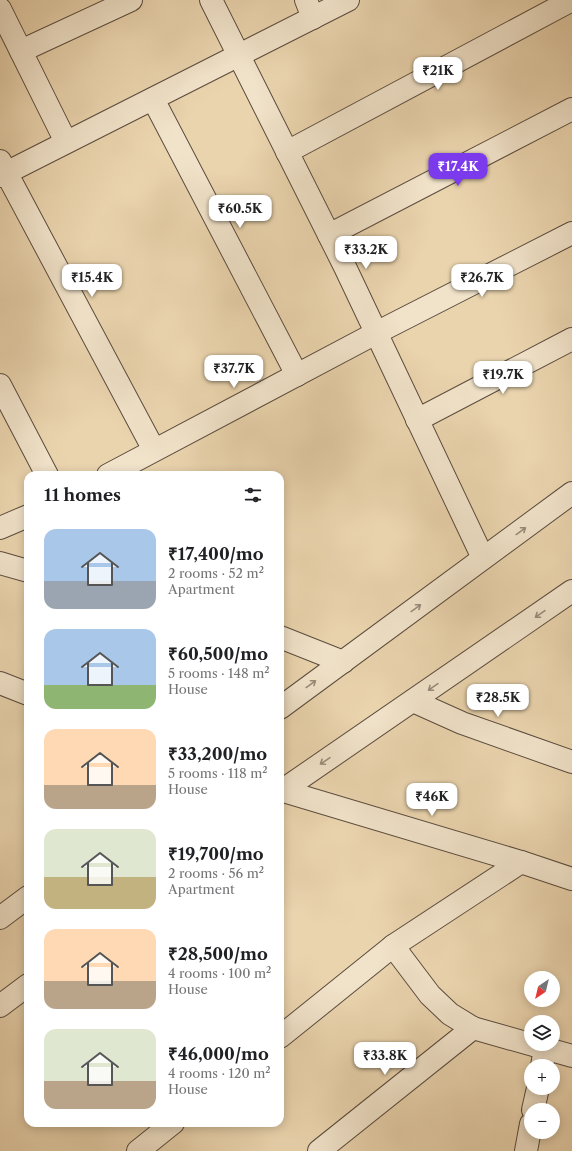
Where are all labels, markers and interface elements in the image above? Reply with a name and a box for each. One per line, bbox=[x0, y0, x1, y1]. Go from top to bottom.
pin: ₹21K bbox=[414, 57, 462, 91]
text: ₹21K bbox=[422, 62, 454, 78]
pin: ₹17.4K bbox=[425, 153, 491, 187]
text: ₹17.4K bbox=[437, 158, 479, 174]
pin: ₹60.5K bbox=[207, 195, 273, 229]
text: ₹60.5K bbox=[218, 200, 262, 216]
pin: ₹33.2K bbox=[333, 236, 399, 270]
text: ₹33.2K bbox=[344, 241, 388, 257]
pin: ₹15.4K bbox=[59, 264, 125, 298]
pin: ₹26.7K bbox=[449, 264, 515, 298]
text: ₹15.4K bbox=[71, 269, 113, 285]
text: ₹26.7K bbox=[460, 269, 504, 285]
pin: ₹37.7K bbox=[201, 355, 267, 389]
text: ₹37.7K bbox=[213, 360, 255, 376]
pin: ₹19.7K bbox=[470, 361, 536, 395]
text: ₹19.7K bbox=[482, 366, 524, 382]
icon: filters bbox=[242, 484, 264, 506]
text: 11 homes bbox=[44, 485, 121, 505]
one-way arrow bbox=[515, 526, 526, 535]
text: ₹17,400/mo bbox=[168, 544, 264, 564]
icon: home bbox=[76, 545, 124, 593]
text: 2 rooms · 52 m² bbox=[168, 565, 264, 581]
text: Apartment bbox=[168, 581, 235, 597]
one-way arrow bbox=[411, 603, 422, 612]
one-way arrow bbox=[534, 610, 546, 618]
text: ₹60,500/mo bbox=[168, 644, 268, 664]
icon: home bbox=[76, 645, 124, 693]
text: 5 rooms · 148 m² bbox=[168, 665, 270, 681]
one-way arrow bbox=[306, 680, 317, 689]
text: House bbox=[168, 681, 208, 697]
one-way arrow bbox=[428, 683, 439, 691]
pin: ₹28.5K bbox=[465, 684, 531, 718]
text: ₹28.5K bbox=[476, 689, 520, 705]
text: ₹33,200/mo bbox=[168, 744, 267, 764]
icon: home bbox=[76, 745, 124, 793]
one-way arrow bbox=[320, 757, 331, 765]
text: 5 rooms · 118 m² bbox=[168, 765, 268, 781]
text: House bbox=[168, 781, 208, 797]
pin: ₹46K bbox=[408, 783, 456, 817]
text: ₹46K bbox=[415, 788, 449, 804]
text: ₹19,700/mo bbox=[168, 844, 264, 864]
icon: home bbox=[76, 845, 124, 893]
text: 2 rooms · 56 m² bbox=[168, 865, 264, 881]
text: Apartment bbox=[168, 881, 235, 897]
text: ₹28,500/mo bbox=[168, 944, 268, 964]
icon: home bbox=[76, 945, 124, 993]
text: 4 rooms · 100 m² bbox=[168, 965, 271, 981]
north arrow bbox=[524, 971, 560, 1007]
map controls bbox=[524, 971, 560, 1139]
text: House bbox=[168, 981, 208, 997]
button: layers bbox=[524, 1015, 560, 1051]
pin: ₹33.8K bbox=[352, 1042, 418, 1076]
text: ₹46,000/mo bbox=[168, 1044, 269, 1064]
icon: home bbox=[76, 1045, 124, 1093]
text: ₹33.8K bbox=[363, 1047, 407, 1063]
button: + bbox=[524, 1059, 560, 1095]
text: 4 rooms · 120 m² bbox=[168, 1065, 271, 1081]
text: House bbox=[168, 1081, 208, 1097]
button: − bbox=[524, 1103, 560, 1139]

